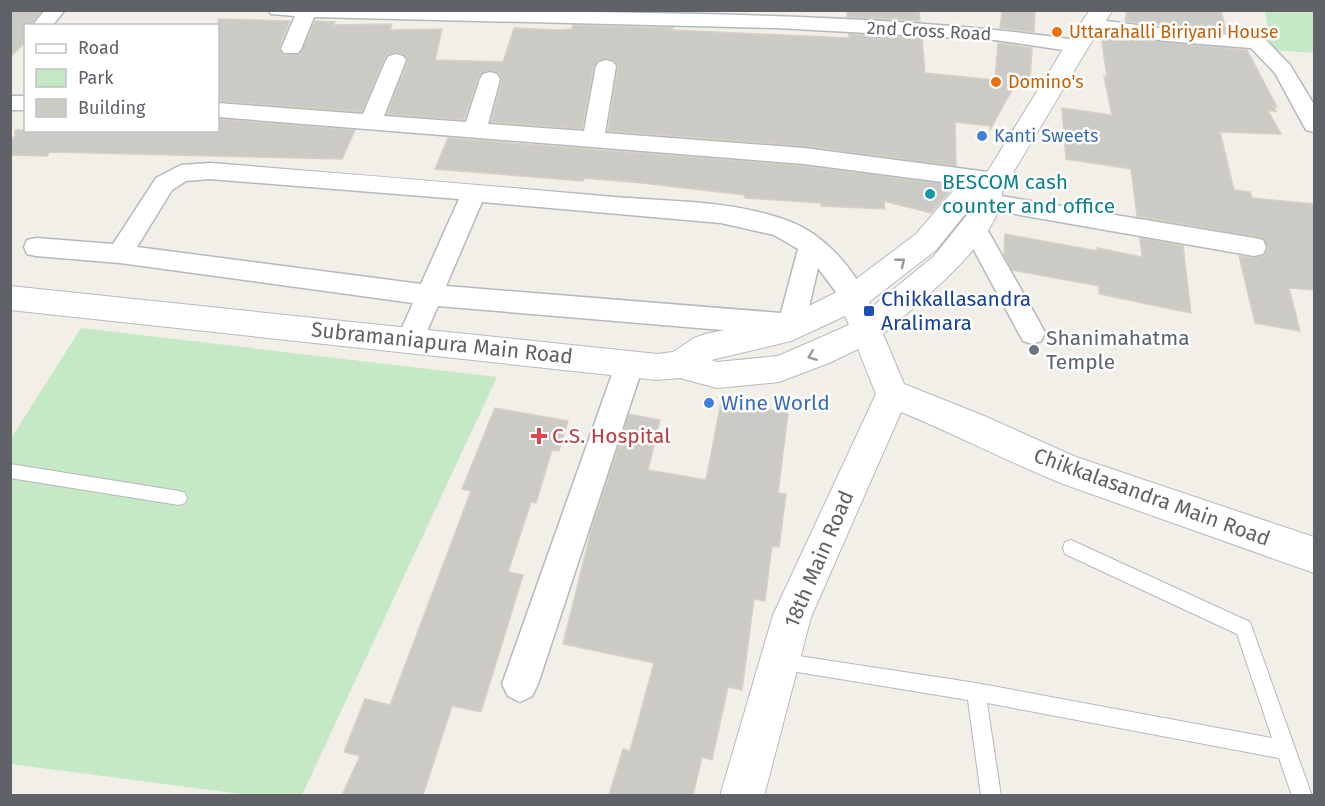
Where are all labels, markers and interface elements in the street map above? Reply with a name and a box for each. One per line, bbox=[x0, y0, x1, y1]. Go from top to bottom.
street label: 2nd Cross Road bbox=[866, 17, 992, 45]
place label: Uttarahalli Biriyani House bbox=[1069, 21, 1278, 43]
legend bbox=[24, 24, 219, 132]
marker: Uttarahalli Biriyani House bbox=[1050, 25, 1064, 39]
text: Road bbox=[78, 37, 120, 59]
text: Park bbox=[78, 67, 114, 89]
place label: Domino's bbox=[1008, 71, 1084, 93]
marker: Domino's bbox=[989, 75, 1003, 89]
text: Building bbox=[78, 97, 146, 119]
place label: Kanti Sweets bbox=[994, 125, 1098, 147]
marker: Kanti Sweets bbox=[975, 129, 989, 143]
place label: BESCOM cash counter and office bbox=[942, 169, 1115, 219]
marker: BESCOM cash counter and office bbox=[923, 187, 937, 201]
one-way arrow bbox=[894, 259, 905, 270]
place label: Chikkallasandra Aralimara bbox=[881, 286, 1031, 336]
marker: Chikkallasandra Aralimara bbox=[862, 304, 876, 318]
street label: Subramaniapura Main Road bbox=[310, 316, 574, 370]
place label: Shanimahatma Temple bbox=[1046, 325, 1190, 375]
marker: Shanimahatma Temple bbox=[1027, 343, 1041, 357]
one-way arrow bbox=[807, 349, 818, 361]
place label: Wine World bbox=[721, 390, 830, 416]
marker: Wine World bbox=[702, 396, 716, 410]
place label: C.S. Hospital bbox=[552, 423, 670, 449]
marker: C.S. Hospital bbox=[530, 427, 548, 445]
street label: Chikkalasandra Main Road bbox=[1030, 442, 1274, 552]
street label: 18th Main Road bbox=[778, 487, 860, 631]

